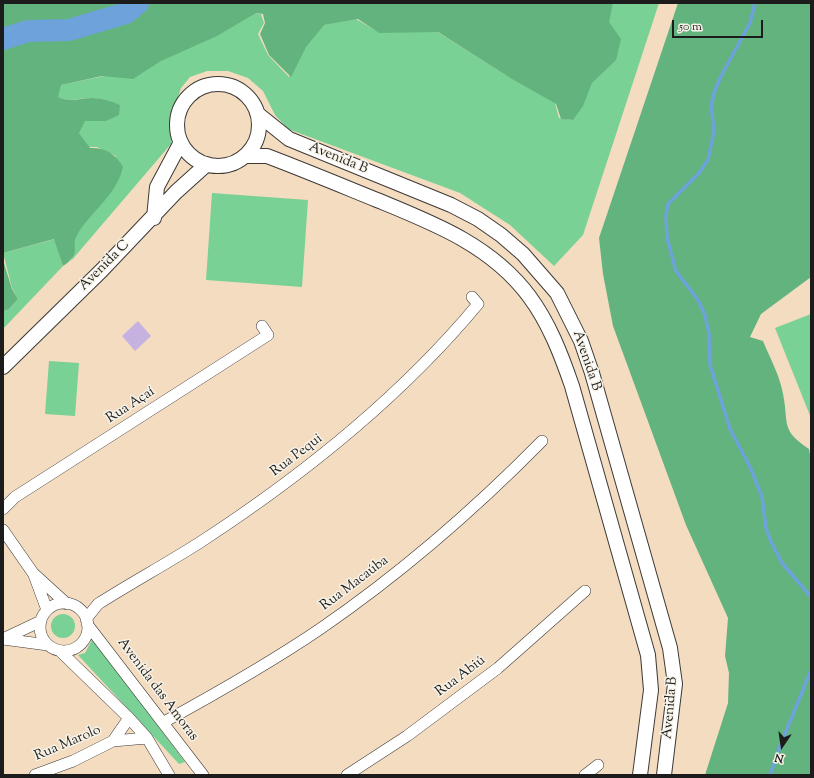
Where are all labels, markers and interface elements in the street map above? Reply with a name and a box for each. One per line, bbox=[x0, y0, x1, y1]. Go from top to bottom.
scale bar bbox=[674, 12, 765, 38]
text: 50 m bbox=[679, 18, 702, 36]
street label: Avenida B bbox=[306, 140, 370, 178]
street label: Avenida C bbox=[76, 237, 134, 295]
street label: Avenida B bbox=[568, 329, 604, 393]
street label: Rua Açaí bbox=[104, 384, 158, 428]
street label: Rua Pequi bbox=[268, 431, 326, 481]
street label: Rua Macaúba bbox=[318, 553, 392, 615]
street label: Avenida das Amoras bbox=[113, 635, 201, 745]
street label: Rua Abiú bbox=[433, 653, 489, 701]
street label: Avenida B bbox=[660, 676, 682, 740]
street label: Rua Marolo bbox=[32, 722, 104, 766]
north arrow bbox=[762, 726, 802, 766]
text: N bbox=[773, 749, 785, 766]

